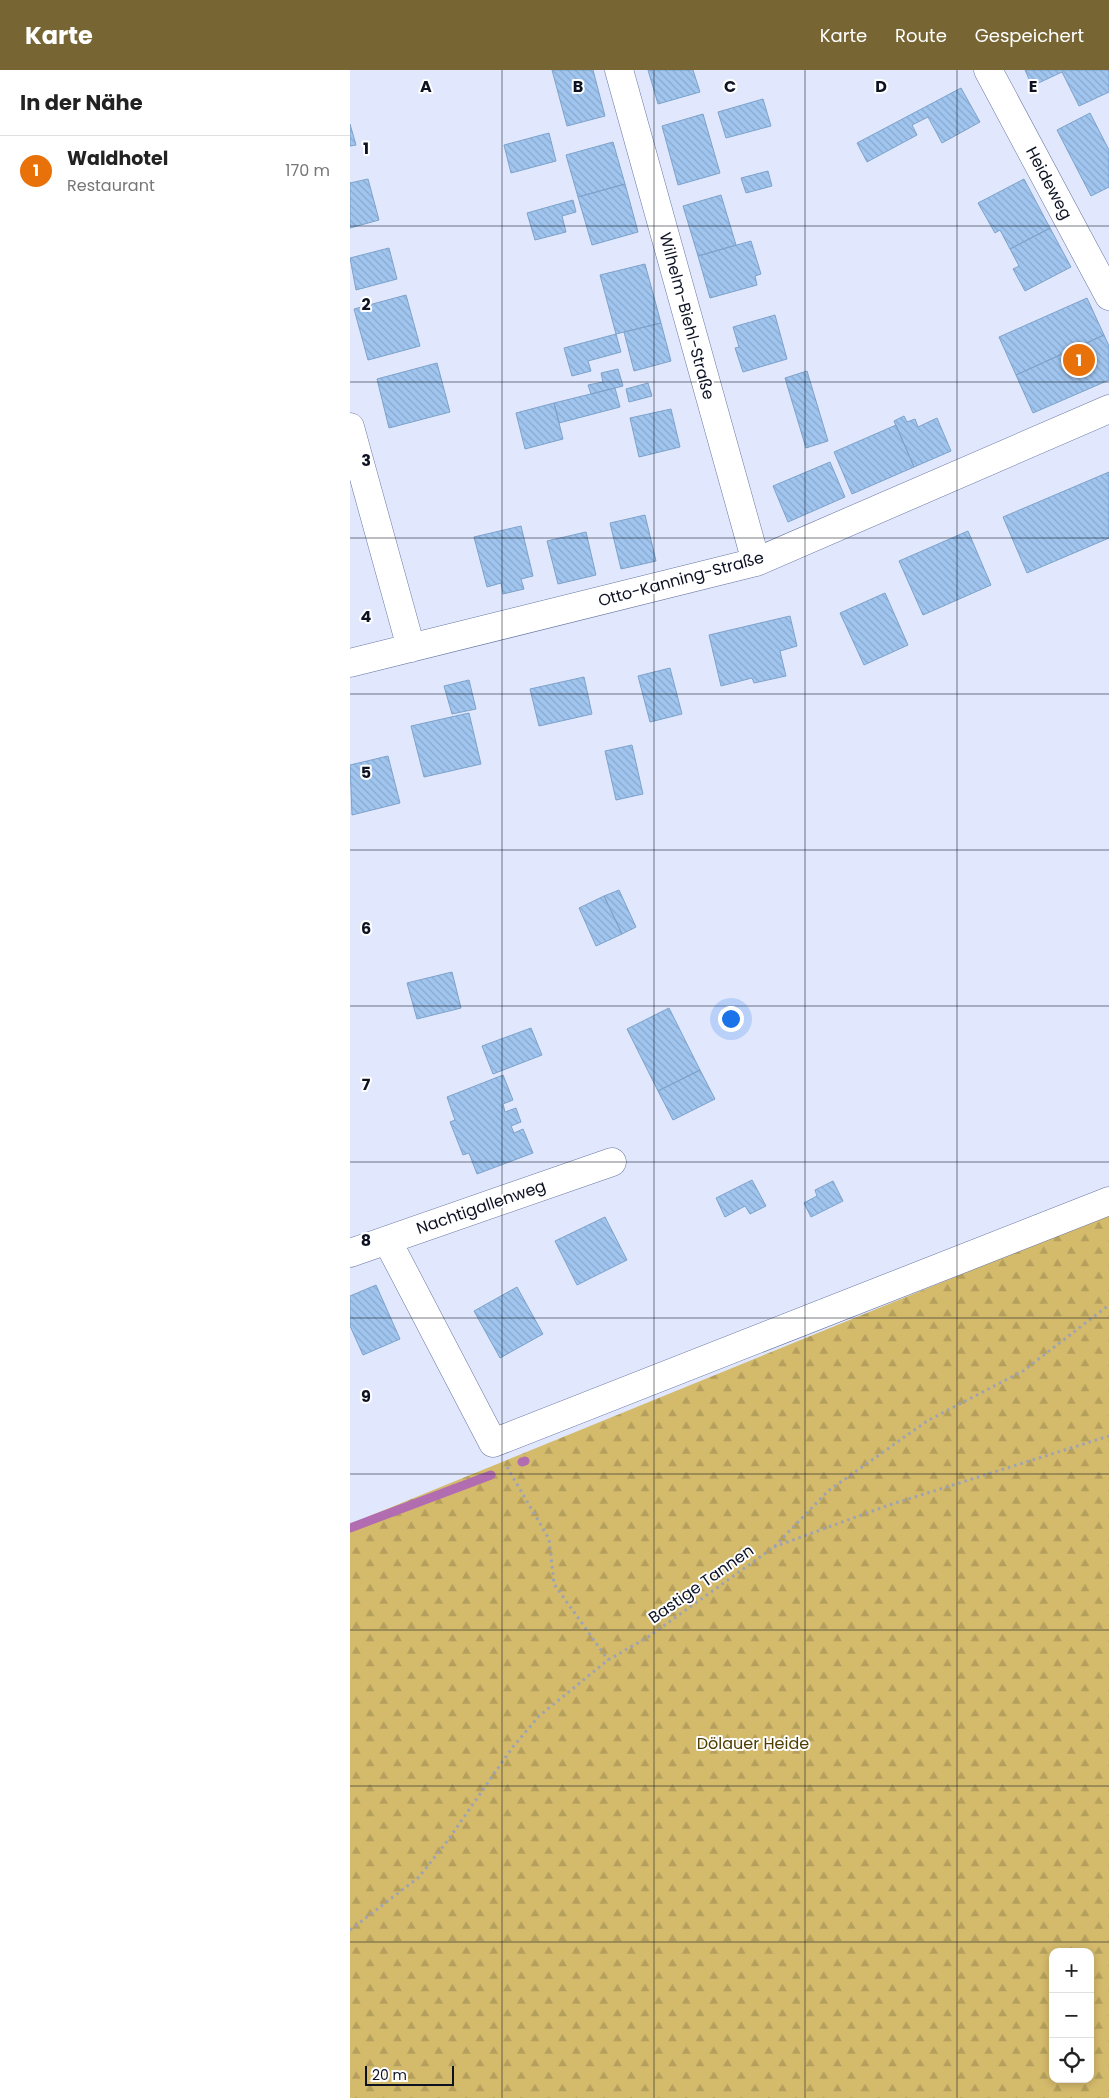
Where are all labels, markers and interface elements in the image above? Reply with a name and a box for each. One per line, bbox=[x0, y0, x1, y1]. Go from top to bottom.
text: Karte bbox=[25, 19, 93, 52]
text: Karte bbox=[820, 23, 867, 48]
text: Route bbox=[895, 23, 947, 48]
text: Gespeichert bbox=[975, 23, 1084, 48]
text: A bbox=[420, 75, 432, 98]
text: B bbox=[573, 75, 583, 98]
text: C bbox=[724, 75, 736, 98]
text: D bbox=[875, 75, 887, 98]
text: E bbox=[1029, 75, 1037, 98]
text: In der Nähe bbox=[20, 88, 143, 117]
text: 1 bbox=[363, 137, 369, 160]
street label: Heideweg bbox=[1020, 142, 1078, 224]
text: Waldhotel bbox=[67, 145, 168, 172]
text: 1 bbox=[33, 159, 39, 182]
text: 170 m bbox=[285, 159, 330, 182]
text: Restaurant bbox=[67, 174, 155, 197]
street label: Wilhelm-Biehl-Straße bbox=[654, 230, 720, 402]
text: 2 bbox=[361, 293, 371, 316]
pin: 1 bbox=[1063, 341, 1095, 379]
text: 3 bbox=[361, 449, 371, 472]
street label: Otto-Kanning-Straße bbox=[596, 546, 767, 612]
text: 4 bbox=[361, 605, 372, 628]
text: 5 bbox=[361, 761, 371, 784]
text: 6 bbox=[361, 917, 371, 940]
your location bbox=[718, 1006, 744, 1032]
text: 7 bbox=[362, 1073, 371, 1096]
street label: Nachtigallenweg bbox=[413, 1174, 549, 1240]
text: 8 bbox=[361, 1229, 371, 1252]
text: 9 bbox=[361, 1385, 371, 1408]
street label: Bastige Tannen bbox=[644, 1539, 758, 1629]
park label: Dölauer Heide bbox=[697, 1732, 809, 1755]
map controls bbox=[1049, 1948, 1094, 2083]
button: + bbox=[1049, 1948, 1094, 1993]
button: − bbox=[1049, 1993, 1094, 2038]
button: locate bbox=[1049, 2038, 1094, 2083]
scale bar bbox=[365, 2063, 454, 2086]
text: 20 m bbox=[372, 2065, 407, 2085]

